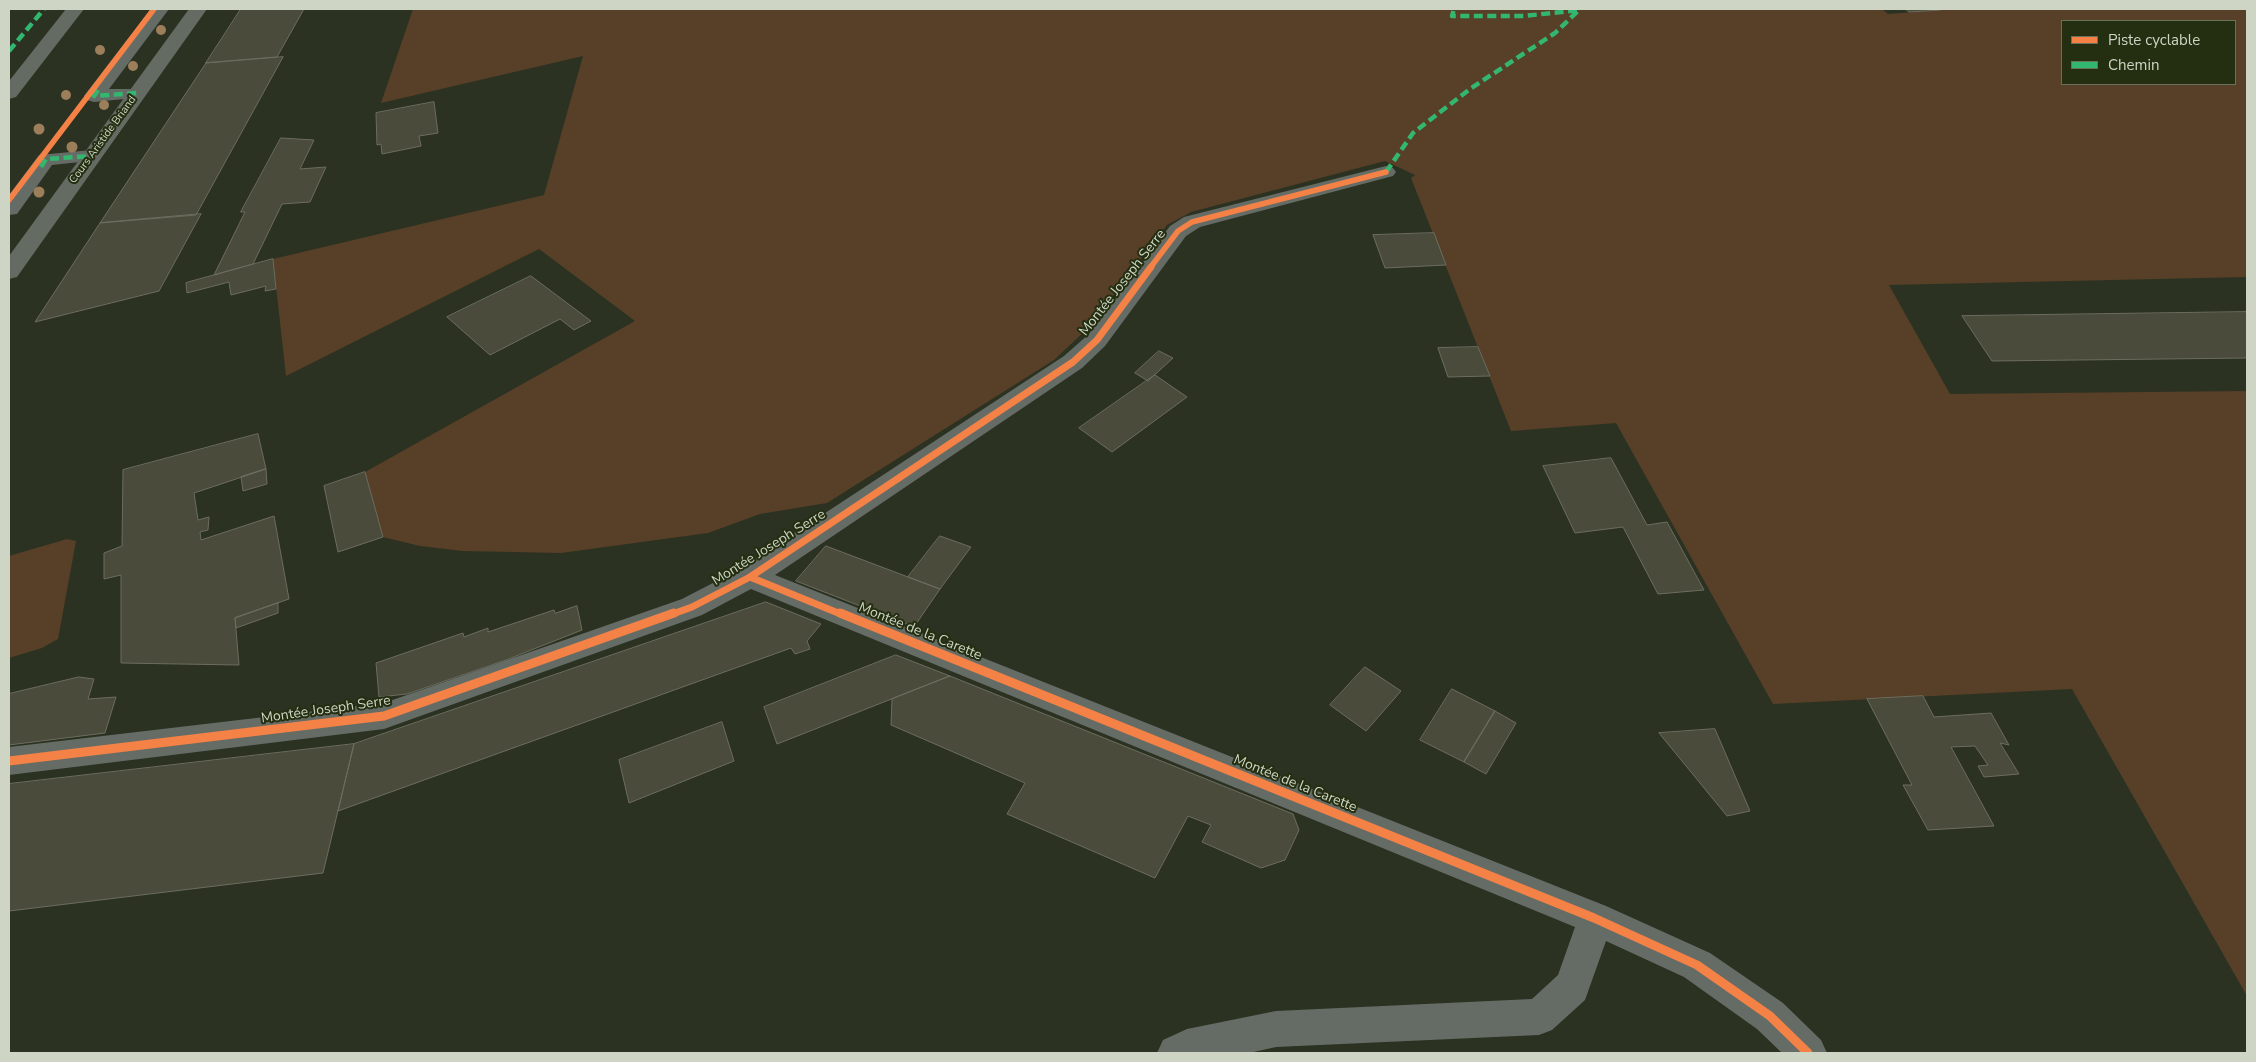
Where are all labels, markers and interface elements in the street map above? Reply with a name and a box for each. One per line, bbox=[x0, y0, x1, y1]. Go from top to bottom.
legend bbox=[2061, 20, 2236, 85]
text: Piste cyclable bbox=[2108, 30, 2200, 50]
text: Chemin bbox=[2108, 55, 2159, 75]
street label: Cours Aristide Briand bbox=[67, 94, 139, 186]
street label: Montée Joseph Serre bbox=[1076, 226, 1170, 340]
street label: Montée Joseph Serre bbox=[709, 506, 829, 590]
street label: Montée de la Carette bbox=[856, 600, 984, 664]
street label: Montée Joseph Serre bbox=[260, 693, 392, 727]
street label: Montée de la Carette bbox=[1231, 752, 1359, 816]

